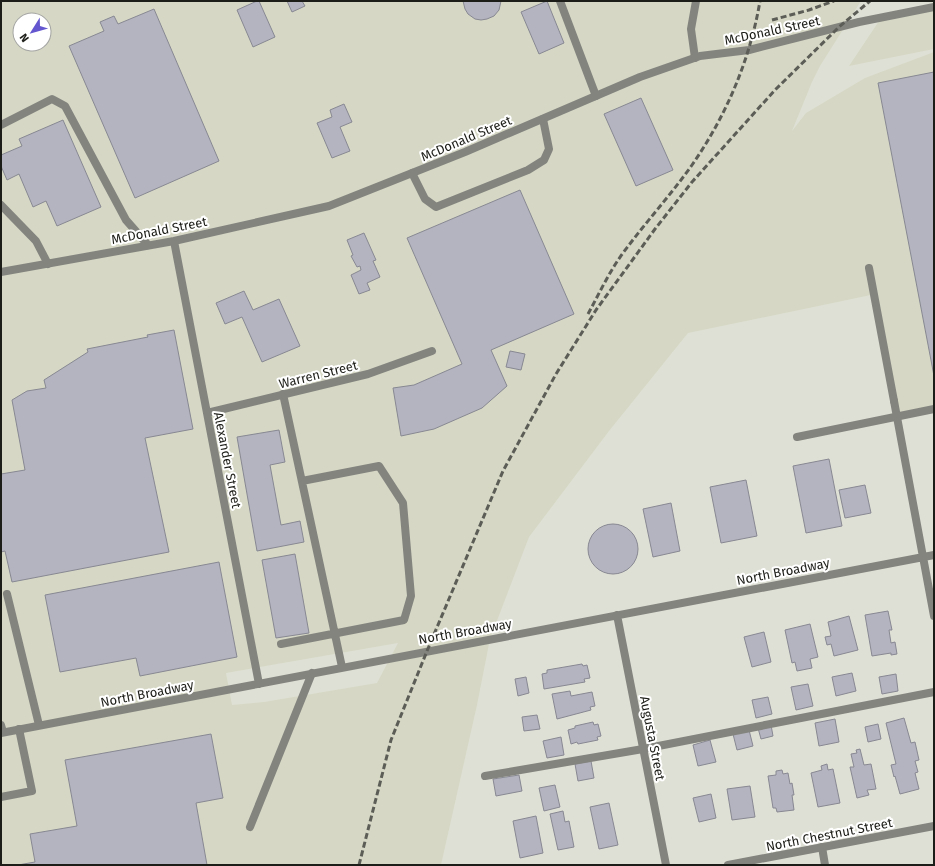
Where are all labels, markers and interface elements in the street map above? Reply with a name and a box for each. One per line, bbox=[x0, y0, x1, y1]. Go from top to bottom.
north arrow bbox=[12, 12, 52, 52]
street label: McDonald Street bbox=[723, 13, 821, 48]
text: N bbox=[17, 31, 32, 45]
street label: McDonald Street bbox=[419, 112, 514, 164]
street label: McDonald Street bbox=[110, 214, 208, 247]
street label: Warren Street bbox=[277, 357, 359, 391]
street label: Alexander Street bbox=[211, 411, 244, 510]
street label: North Broadway bbox=[735, 555, 832, 588]
street label: North Broadway bbox=[417, 616, 514, 647]
street label: North Broadway bbox=[99, 677, 196, 710]
street label: Augusta Street bbox=[637, 695, 668, 782]
street label: North Chestnut Street bbox=[765, 815, 894, 854]

